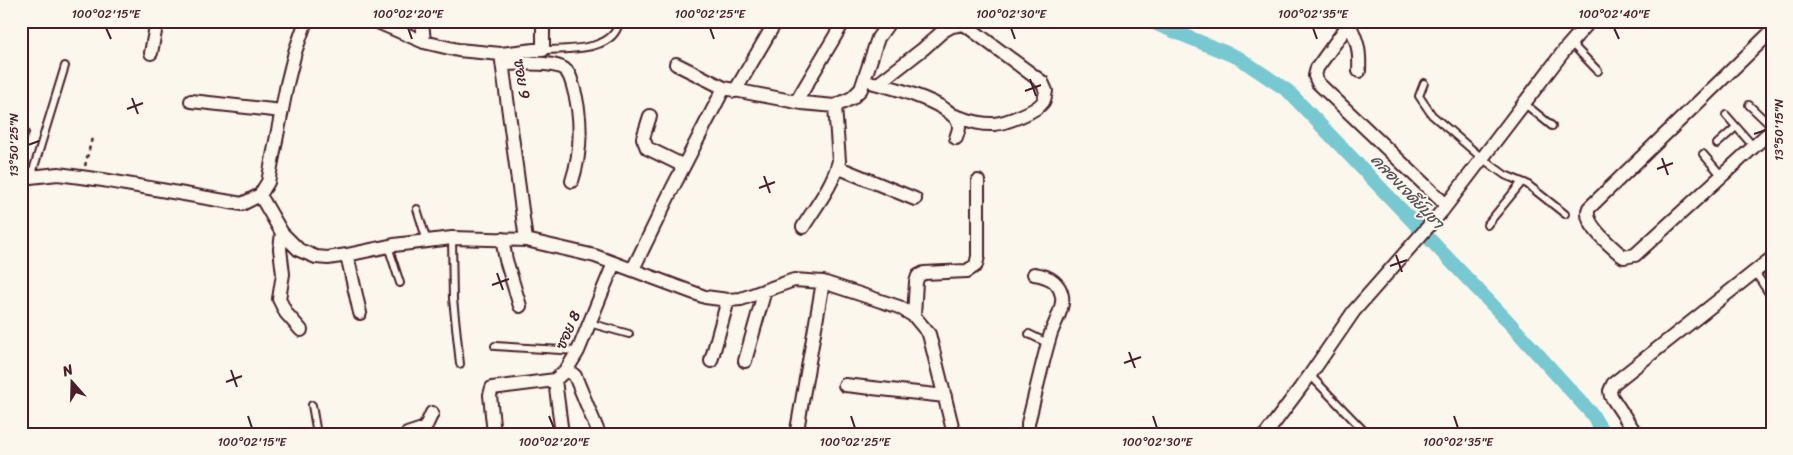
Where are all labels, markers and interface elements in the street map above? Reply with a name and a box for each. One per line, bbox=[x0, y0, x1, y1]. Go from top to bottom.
text: 100°02'15"E bbox=[72, 3, 142, 25]
text: 100°02'20"E bbox=[373, 3, 445, 25]
text: 100°02'25"E bbox=[675, 3, 746, 25]
text: 100°02'30"E bbox=[976, 3, 1047, 25]
text: 100°02'35"E bbox=[1278, 3, 1349, 25]
text: 100°02'40"E bbox=[1578, 3, 1651, 25]
street label: ซอย 9 bbox=[506, 57, 538, 101]
text: 13°50'15"N bbox=[1768, 98, 1790, 161]
text: 13°50'25"N bbox=[3, 112, 25, 177]
water label: คลองเจดีย์บูชา bbox=[1364, 147, 1452, 237]
street label: ซอย 8 bbox=[548, 306, 588, 354]
text: N bbox=[58, 357, 77, 384]
north arrow bbox=[48, 358, 98, 408]
text: 100°02'15"E bbox=[218, 431, 288, 453]
text: 100°02'20"E bbox=[519, 431, 591, 453]
text: 100°02'25"E bbox=[820, 431, 891, 453]
text: 100°02'30"E bbox=[1122, 431, 1193, 453]
text: 100°02'35"E bbox=[1423, 431, 1494, 453]

